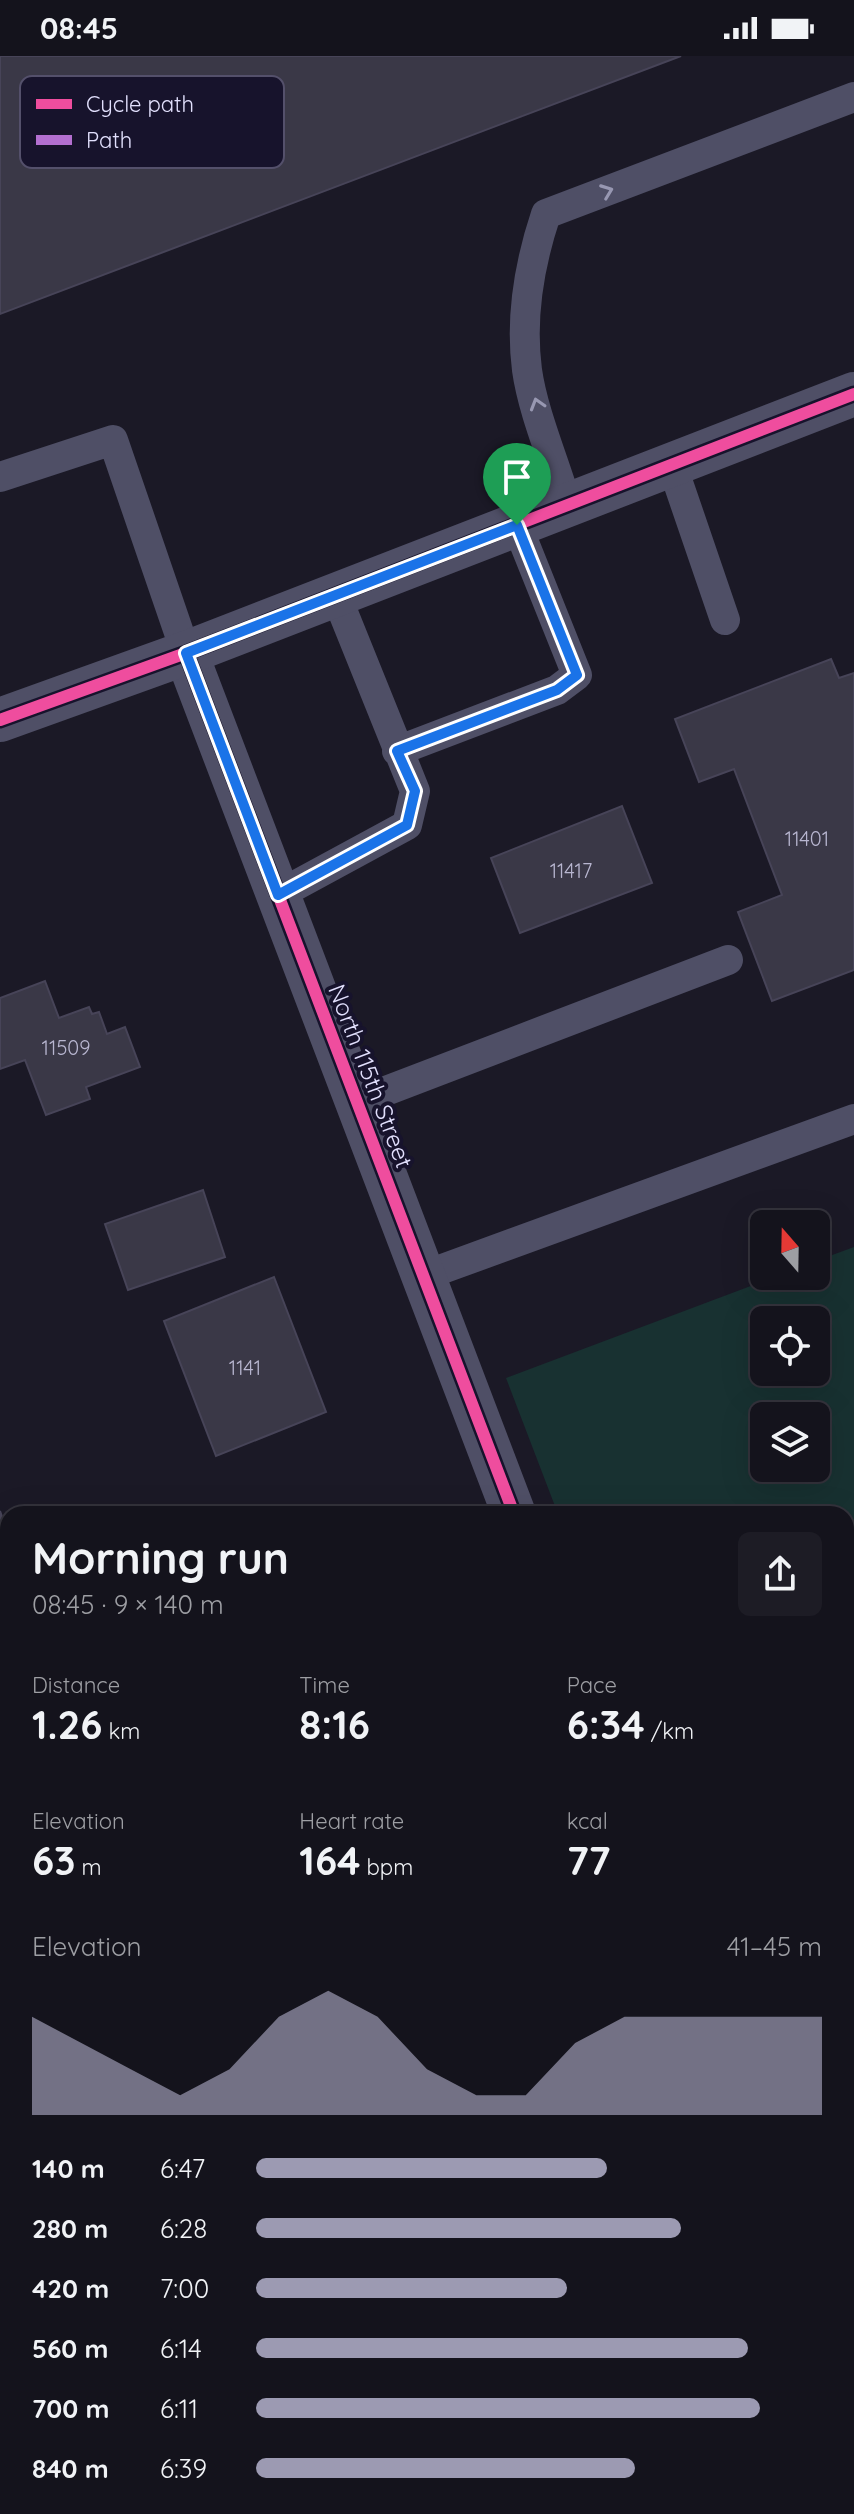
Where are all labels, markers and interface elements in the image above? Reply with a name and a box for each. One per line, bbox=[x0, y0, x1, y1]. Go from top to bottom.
text: 08:45 bbox=[40, 9, 118, 47]
legend bbox=[20, 76, 284, 168]
text: Cycle path bbox=[86, 90, 194, 118]
text: Path bbox=[86, 126, 132, 154]
one-way arrow bbox=[599, 184, 613, 200]
one-way arrow bbox=[530, 397, 546, 411]
pin bbox=[483, 443, 551, 525]
icon: arrive bbox=[495, 455, 539, 499]
house number: 11401 bbox=[785, 826, 829, 851]
house number: 11417 bbox=[550, 858, 592, 883]
street label: North 115th Street bbox=[322, 980, 420, 1172]
house number: 11509 bbox=[42, 1035, 90, 1060]
north arrow bbox=[750, 1210, 830, 1290]
map controls bbox=[750, 1210, 830, 1482]
button: locate bbox=[750, 1306, 830, 1386]
house number: 1141 bbox=[229, 1355, 261, 1380]
button: layers bbox=[750, 1402, 830, 1482]
text: Morning run bbox=[32, 1530, 289, 1585]
button: share bbox=[738, 1532, 822, 1616]
text: 08:45 · 9 × 140 m bbox=[32, 1588, 224, 1621]
text: Distance bbox=[32, 1671, 120, 1699]
text: Time bbox=[299, 1671, 350, 1699]
text: Pace bbox=[567, 1671, 617, 1699]
text: 1.26 bbox=[32, 1699, 102, 1749]
text: 8:16 bbox=[299, 1699, 370, 1749]
text: 6:34 bbox=[567, 1699, 645, 1749]
text: km bbox=[102, 1717, 140, 1745]
text: /km bbox=[645, 1717, 694, 1745]
text: Elevation bbox=[32, 1807, 125, 1835]
text: Heart rate bbox=[299, 1807, 404, 1835]
text: kcal bbox=[567, 1807, 608, 1835]
text: 63 bbox=[32, 1835, 76, 1885]
text: 164 bbox=[299, 1835, 361, 1885]
text: 77 bbox=[567, 1835, 611, 1885]
text: m bbox=[76, 1853, 102, 1881]
text: bpm bbox=[361, 1853, 413, 1881]
text: Elevation bbox=[32, 1930, 142, 1963]
text: 41–45 m bbox=[727, 1930, 822, 1963]
text: 140 m bbox=[32, 2152, 105, 2185]
text: 6:47 bbox=[160, 2152, 205, 2185]
text: 280 m bbox=[32, 2212, 108, 2245]
text: 6:28 bbox=[160, 2212, 207, 2245]
text: 420 m bbox=[32, 2272, 109, 2305]
text: 7:00 bbox=[160, 2272, 209, 2305]
text: 560 m bbox=[32, 2332, 109, 2365]
text: 6:14 bbox=[160, 2332, 202, 2365]
text: 700 m bbox=[32, 2392, 109, 2425]
text: 6:11 bbox=[160, 2392, 198, 2425]
text: 840 m bbox=[32, 2452, 109, 2485]
text: 6:39 bbox=[160, 2452, 207, 2485]

